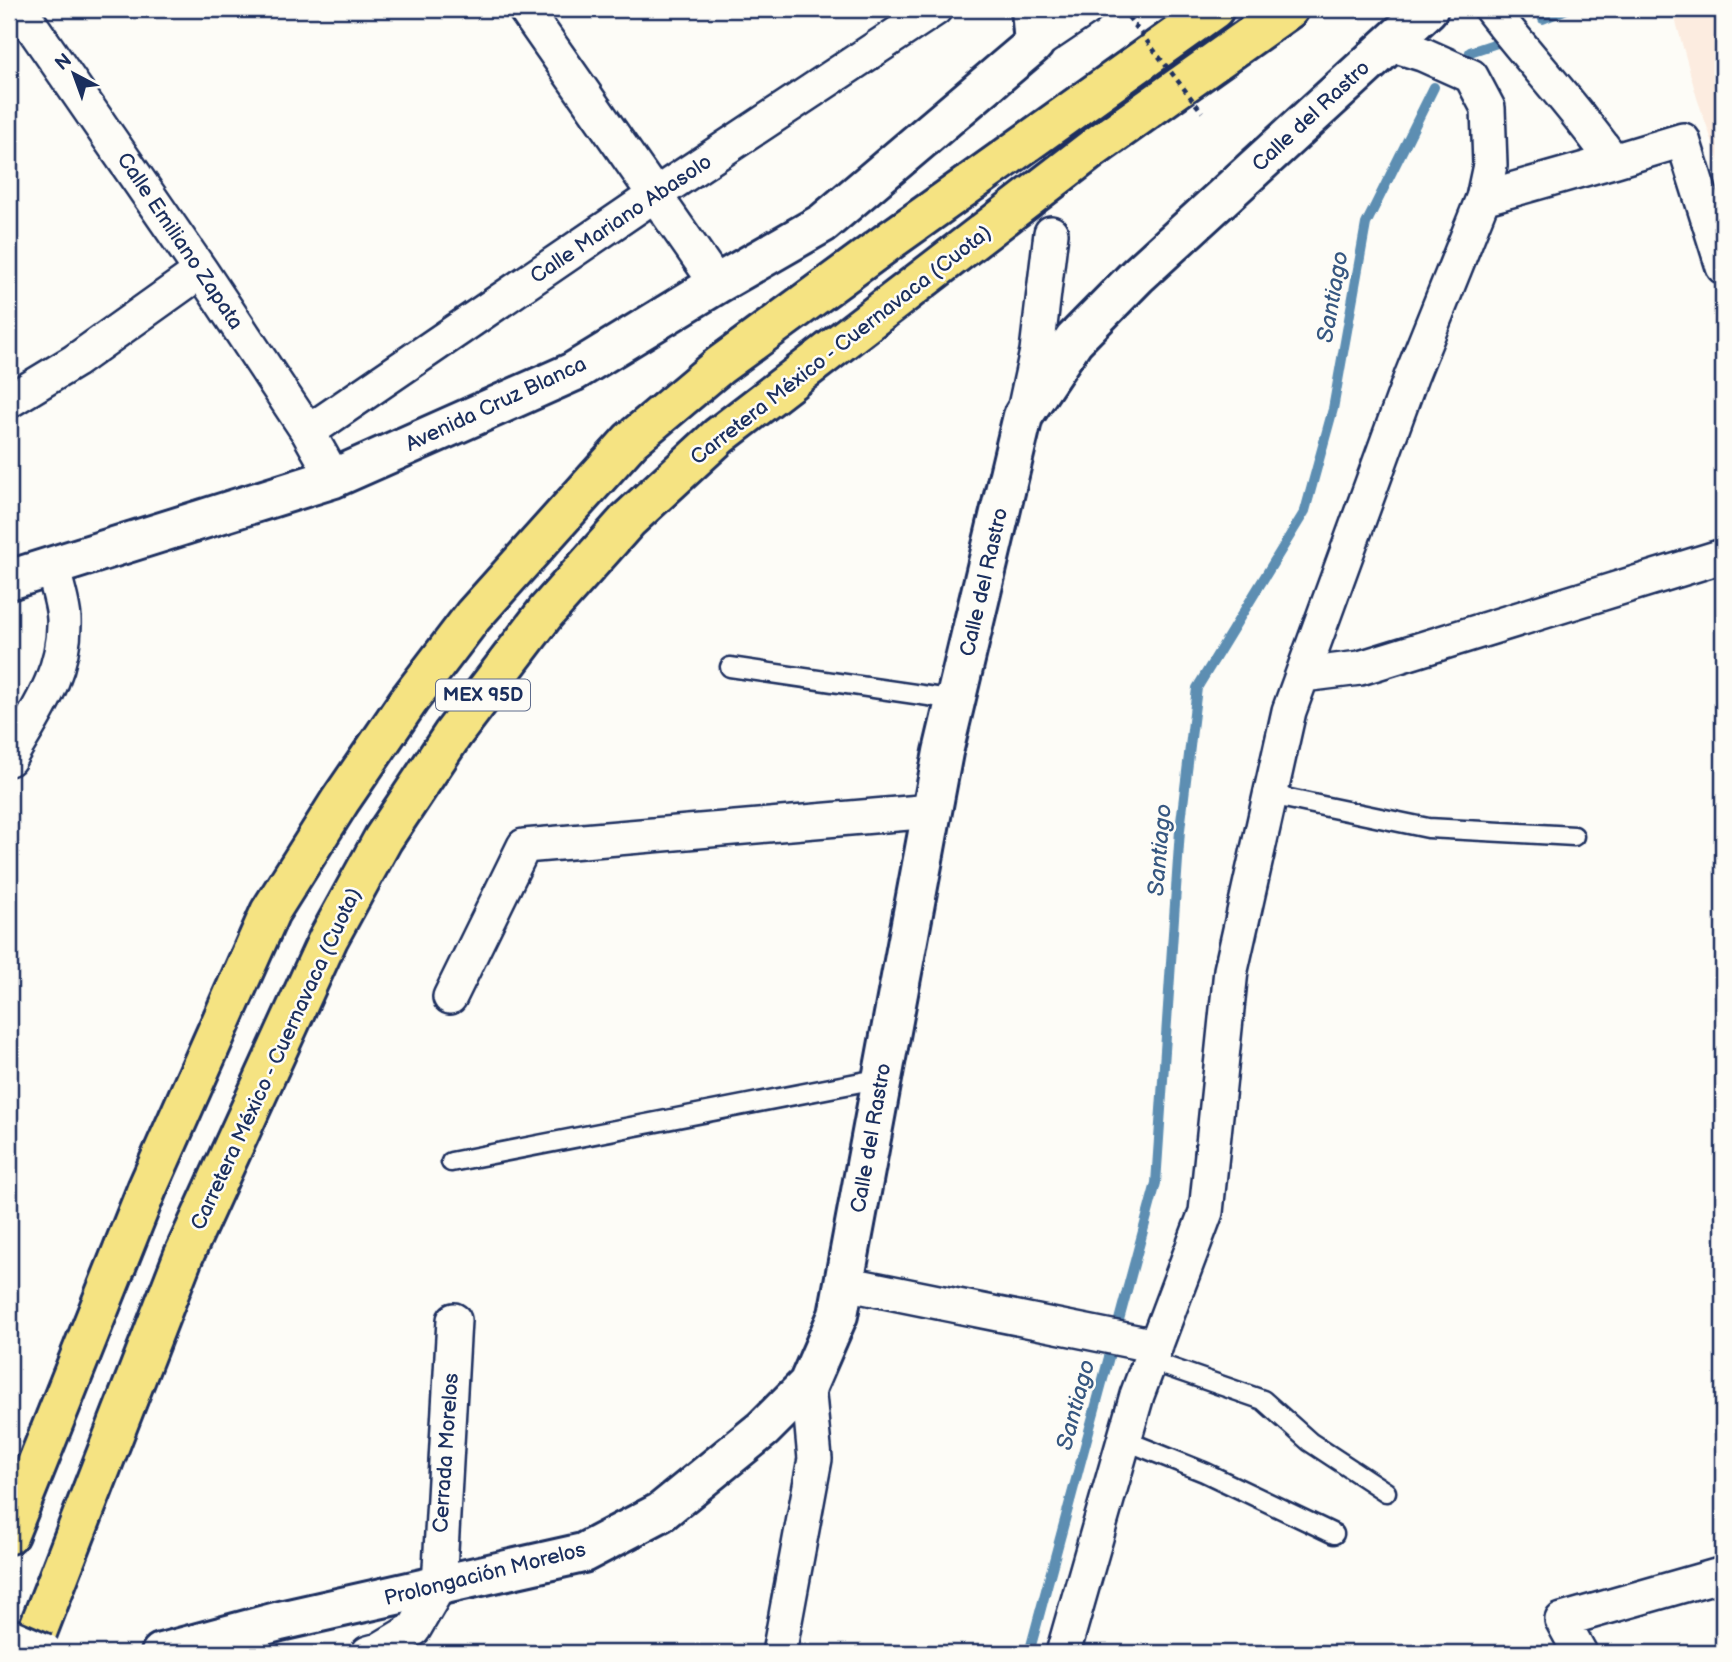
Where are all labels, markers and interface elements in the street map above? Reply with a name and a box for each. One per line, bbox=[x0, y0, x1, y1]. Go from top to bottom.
north arrow bbox=[38, 38, 108, 108]
text: N bbox=[51, 49, 77, 76]
street label: Calle del Rastro bbox=[1247, 55, 1375, 177]
street label: Calle Emiliano Zapata bbox=[112, 148, 248, 334]
street label: Calle Mariano Abasolo bbox=[526, 149, 716, 289]
street label: Carretera México - Cuernavaca (Cuota) bbox=[686, 220, 996, 470]
water label: Santiago bbox=[1311, 249, 1355, 345]
street label: Avenida Cruz Blanca bbox=[402, 351, 590, 457]
street label: Calle del Rastro bbox=[955, 505, 1013, 659]
road number: MEX 95D bbox=[436, 680, 530, 710]
water label: Santiago bbox=[1142, 803, 1178, 897]
street label: Carretera México - Cuernavaca (Cuota) bbox=[185, 884, 367, 1234]
street label: Calle del Rastro bbox=[846, 1061, 896, 1215]
water label: Santiago bbox=[1051, 1357, 1101, 1453]
street label: Cerrada Morelos bbox=[428, 1372, 464, 1534]
street label: Prolongación Morelos bbox=[382, 1537, 588, 1611]

